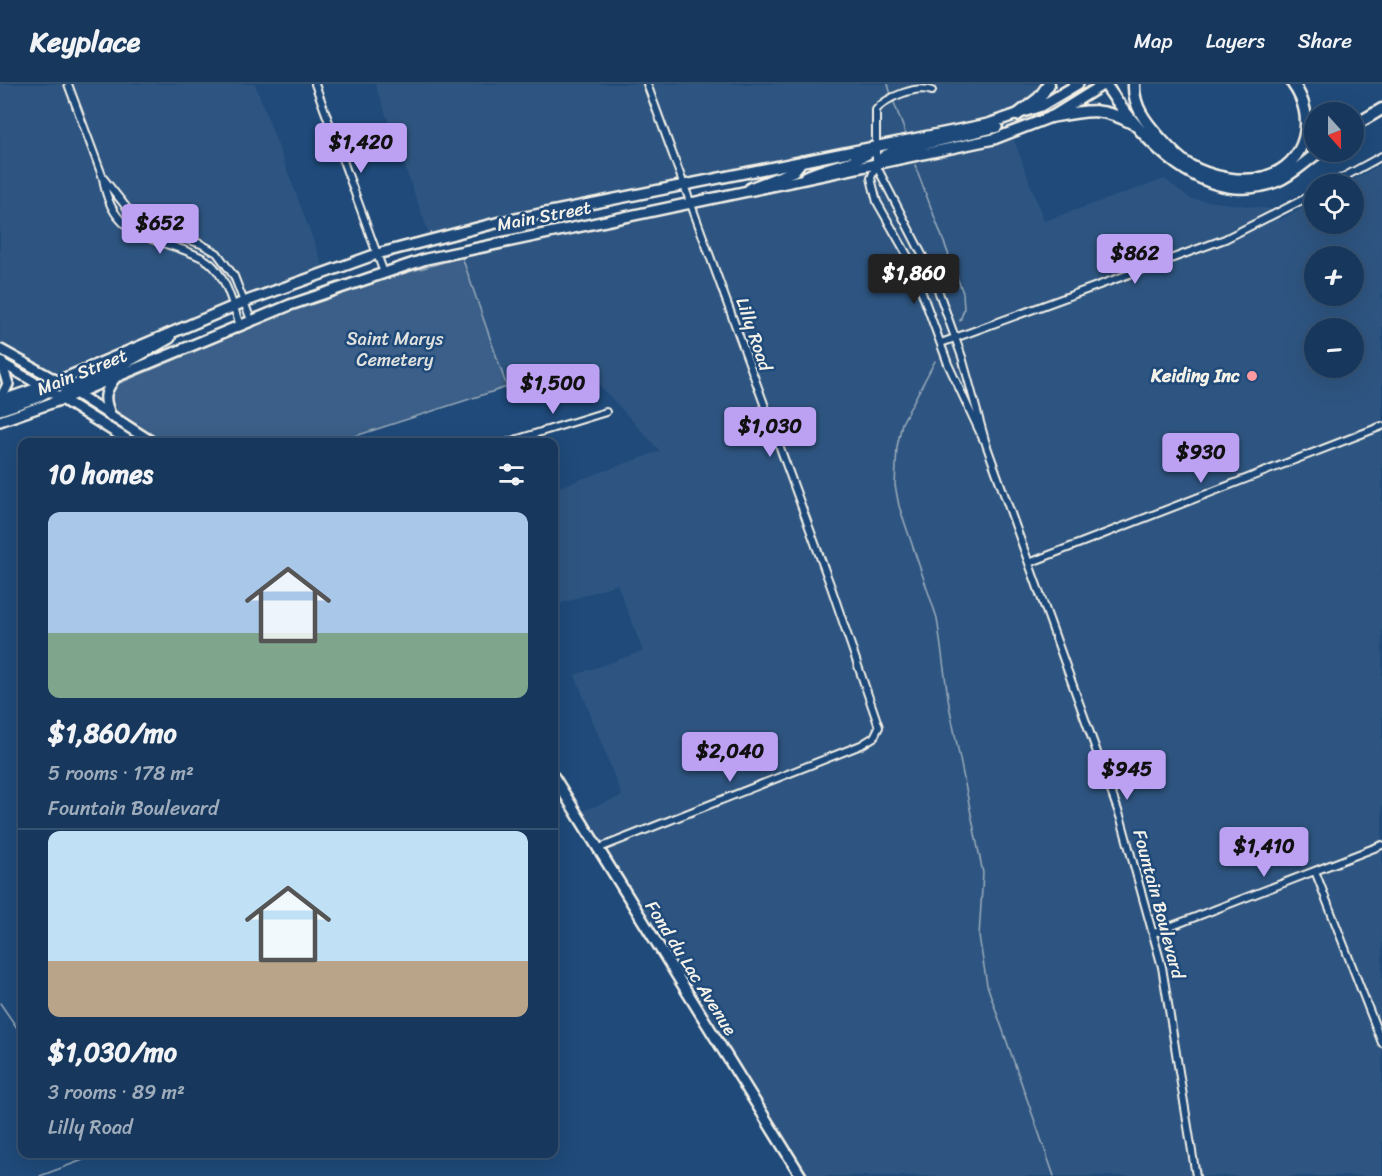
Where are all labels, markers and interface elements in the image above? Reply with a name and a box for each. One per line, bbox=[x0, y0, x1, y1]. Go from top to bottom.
text: Keyplace bbox=[30, 17, 140, 66]
text: Map bbox=[1134, 22, 1173, 60]
text: Layers bbox=[1206, 22, 1265, 60]
text: Share bbox=[1298, 22, 1352, 60]
north arrow bbox=[1304, 102, 1364, 162]
map controls bbox=[1304, 102, 1364, 378]
pin: $1,420 bbox=[312, 123, 410, 174]
text: $1,420 bbox=[329, 125, 393, 160]
button: locate bbox=[1304, 174, 1364, 234]
street label: Main Street bbox=[494, 191, 594, 241]
pin: $652 bbox=[124, 204, 196, 255]
text: $652 bbox=[136, 206, 184, 241]
pin: $862 bbox=[1099, 234, 1171, 285]
text: $862 bbox=[1111, 236, 1159, 271]
button: + bbox=[1304, 246, 1364, 306]
pin: $1,860 bbox=[865, 254, 963, 305]
text: $1,860 bbox=[882, 256, 946, 291]
street label: Lilly Road bbox=[726, 293, 782, 377]
button: − bbox=[1304, 318, 1364, 378]
park label: Saint Marys Cemetery bbox=[347, 323, 444, 376]
street label: Main Street bbox=[32, 339, 132, 405]
place label: Keiding Inc bbox=[1150, 360, 1240, 392]
pin: $1,500 bbox=[504, 364, 602, 415]
text: $1,500 bbox=[521, 366, 585, 401]
marker: Keiding Inc bbox=[1245, 369, 1259, 383]
pin: $1,030 bbox=[721, 407, 819, 458]
text: $1,030 bbox=[738, 409, 802, 444]
pin: $930 bbox=[1165, 433, 1237, 484]
text: $930 bbox=[1176, 435, 1226, 470]
text: 10 homes bbox=[48, 451, 153, 497]
icon: filters bbox=[495, 458, 528, 491]
icon: home bbox=[234, 551, 342, 659]
text: $1,860/mo bbox=[48, 710, 177, 756]
pin: $2,040 bbox=[681, 732, 779, 783]
text: $2,040 bbox=[696, 734, 764, 769]
pin: $945 bbox=[1091, 750, 1163, 801]
text: $945 bbox=[1102, 752, 1152, 787]
text: 5 rooms · 178 m² bbox=[48, 756, 194, 791]
text: Fountain Boulevard bbox=[48, 791, 218, 826]
street label: Fountain Boulevard bbox=[1124, 826, 1195, 984]
pin: $1,410 bbox=[1215, 827, 1313, 878]
text: $1,410 bbox=[1233, 829, 1295, 864]
icon: home bbox=[234, 870, 342, 978]
street label: Fond du Lac Avenue bbox=[636, 894, 746, 1043]
text: $1,030/mo bbox=[48, 1029, 177, 1075]
text: 3 rooms · 89 m² bbox=[48, 1075, 185, 1110]
text: Lilly Road bbox=[48, 1110, 132, 1145]

